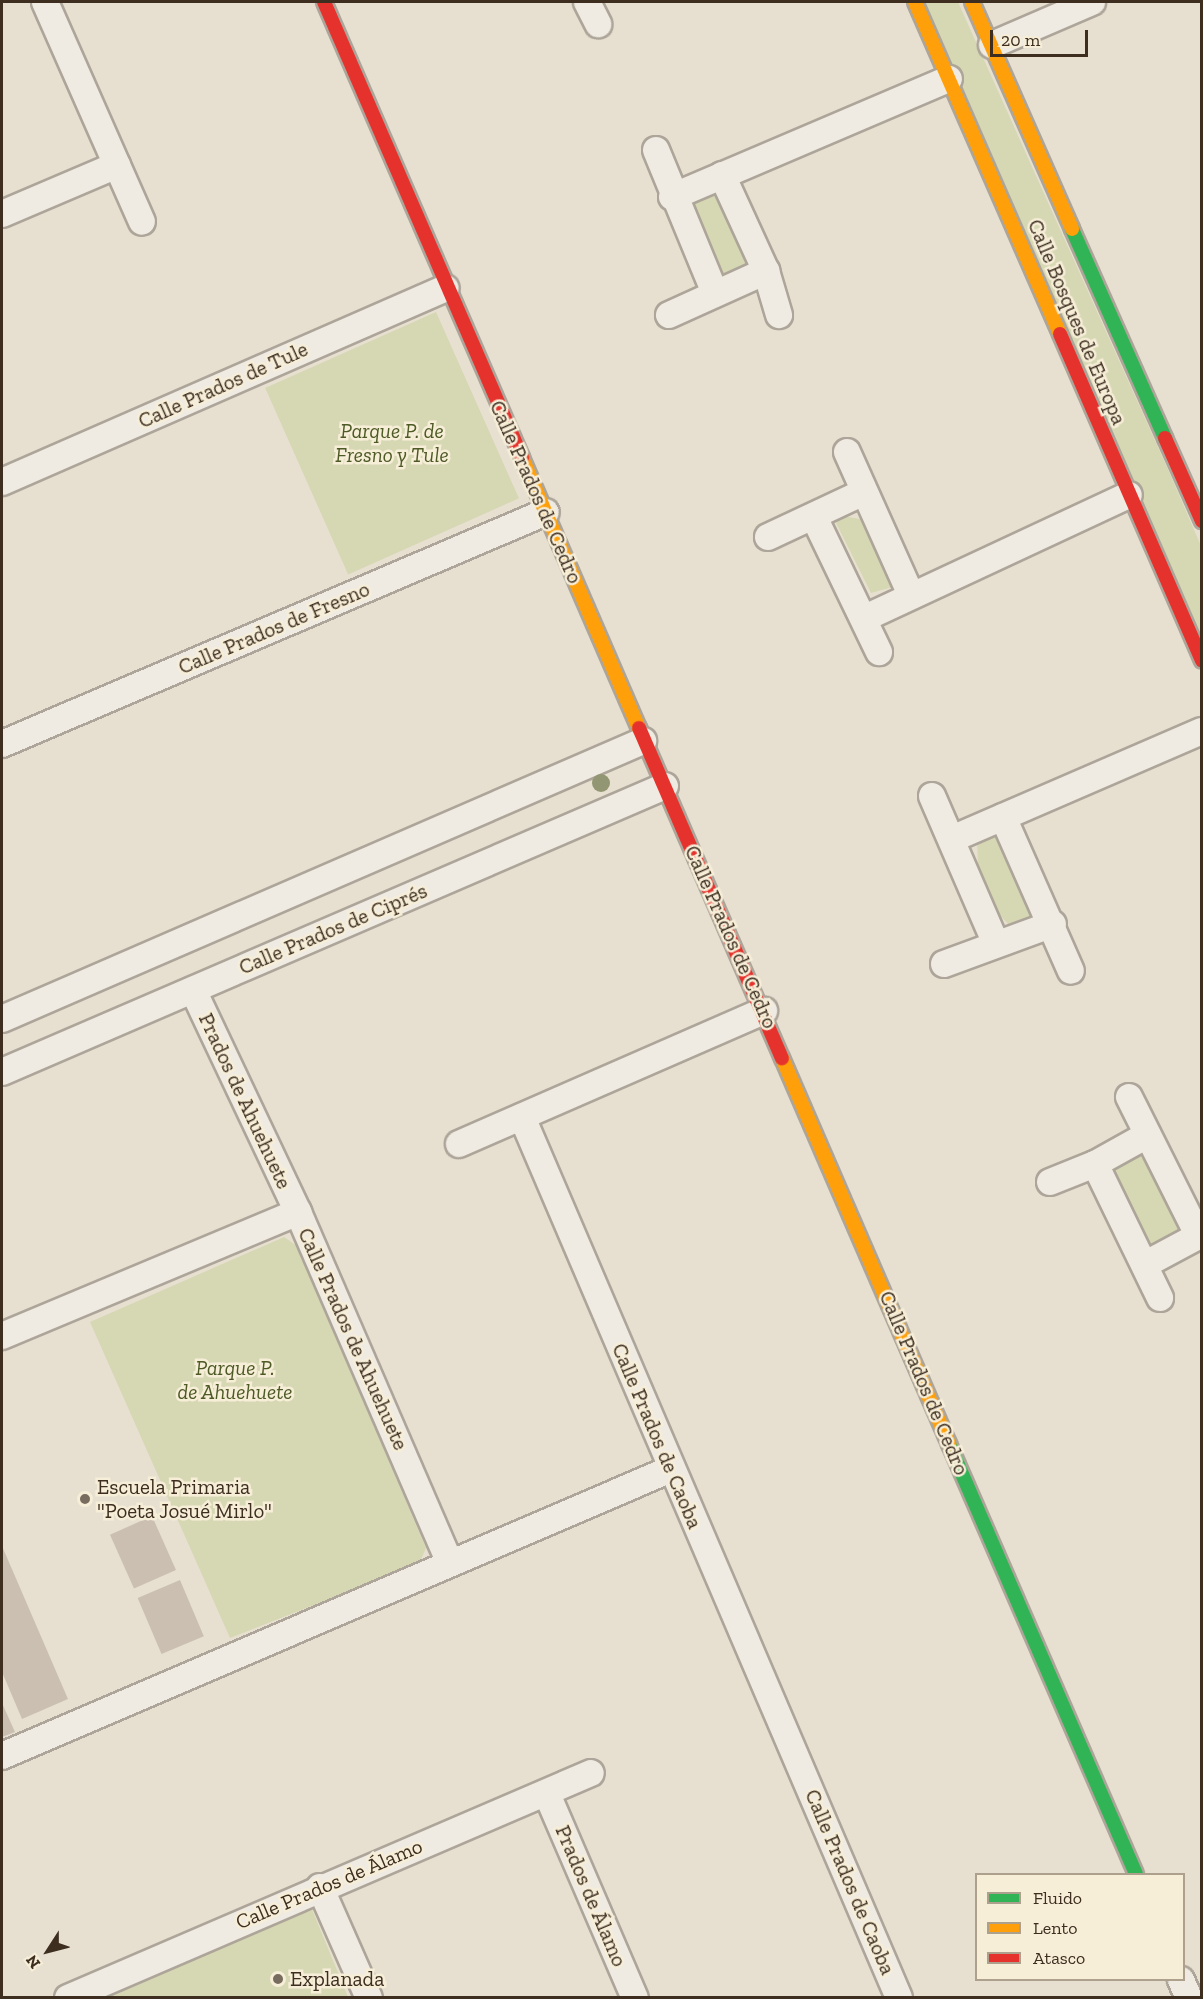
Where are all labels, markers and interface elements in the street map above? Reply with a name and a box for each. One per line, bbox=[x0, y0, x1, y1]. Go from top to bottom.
scale bar bbox=[993, 18, 1090, 56]
text: 20 m bbox=[1001, 29, 1040, 51]
street label: Calle Bosques de Europa bbox=[1022, 216, 1132, 428]
street label: Calle Prados de Tule bbox=[134, 336, 312, 434]
street label: Calle Prados de Cedro bbox=[484, 397, 588, 587]
park label: Parque P. de Fresno y Tule bbox=[335, 418, 449, 468]
street label: Calle Prados de Fresno bbox=[175, 576, 373, 680]
street label: Calle Prados de Cedro bbox=[679, 842, 783, 1032]
street label: Calle Prados de Ciprés bbox=[235, 878, 431, 980]
street label: Prados de Ahuehuete bbox=[193, 1009, 297, 1193]
street label: Calle Prados de Ahuehuete bbox=[292, 1224, 414, 1454]
street label: Calle Prados de Cedro bbox=[874, 1287, 974, 1479]
street label: Calle Prados de Caoba bbox=[607, 1340, 707, 1532]
park label: Parque P. de Ahuehuete bbox=[177, 1355, 293, 1405]
place label: Escuela Primaria "Poeta Josué Mirlo" bbox=[97, 1474, 272, 1524]
marker: Escuela Primaria "Poeta Josué Mirlo" bbox=[78, 1492, 92, 1506]
street label: Calle Prados de Caoba bbox=[800, 1786, 900, 1978]
street label: Prados de Álamo bbox=[550, 1821, 632, 1971]
street label: Calle Prados de Álamo bbox=[231, 1833, 427, 1935]
legend bbox=[975, 1873, 1185, 1981]
text: Fluido bbox=[1033, 1887, 1082, 1909]
text: Lento bbox=[1033, 1917, 1078, 1939]
north arrow bbox=[18, 1921, 78, 1981]
text: Atasco bbox=[1033, 1947, 1085, 1969]
text: N bbox=[22, 1951, 44, 1972]
place label: Explanada bbox=[290, 1966, 384, 1992]
marker: Explanada bbox=[271, 1972, 285, 1986]

